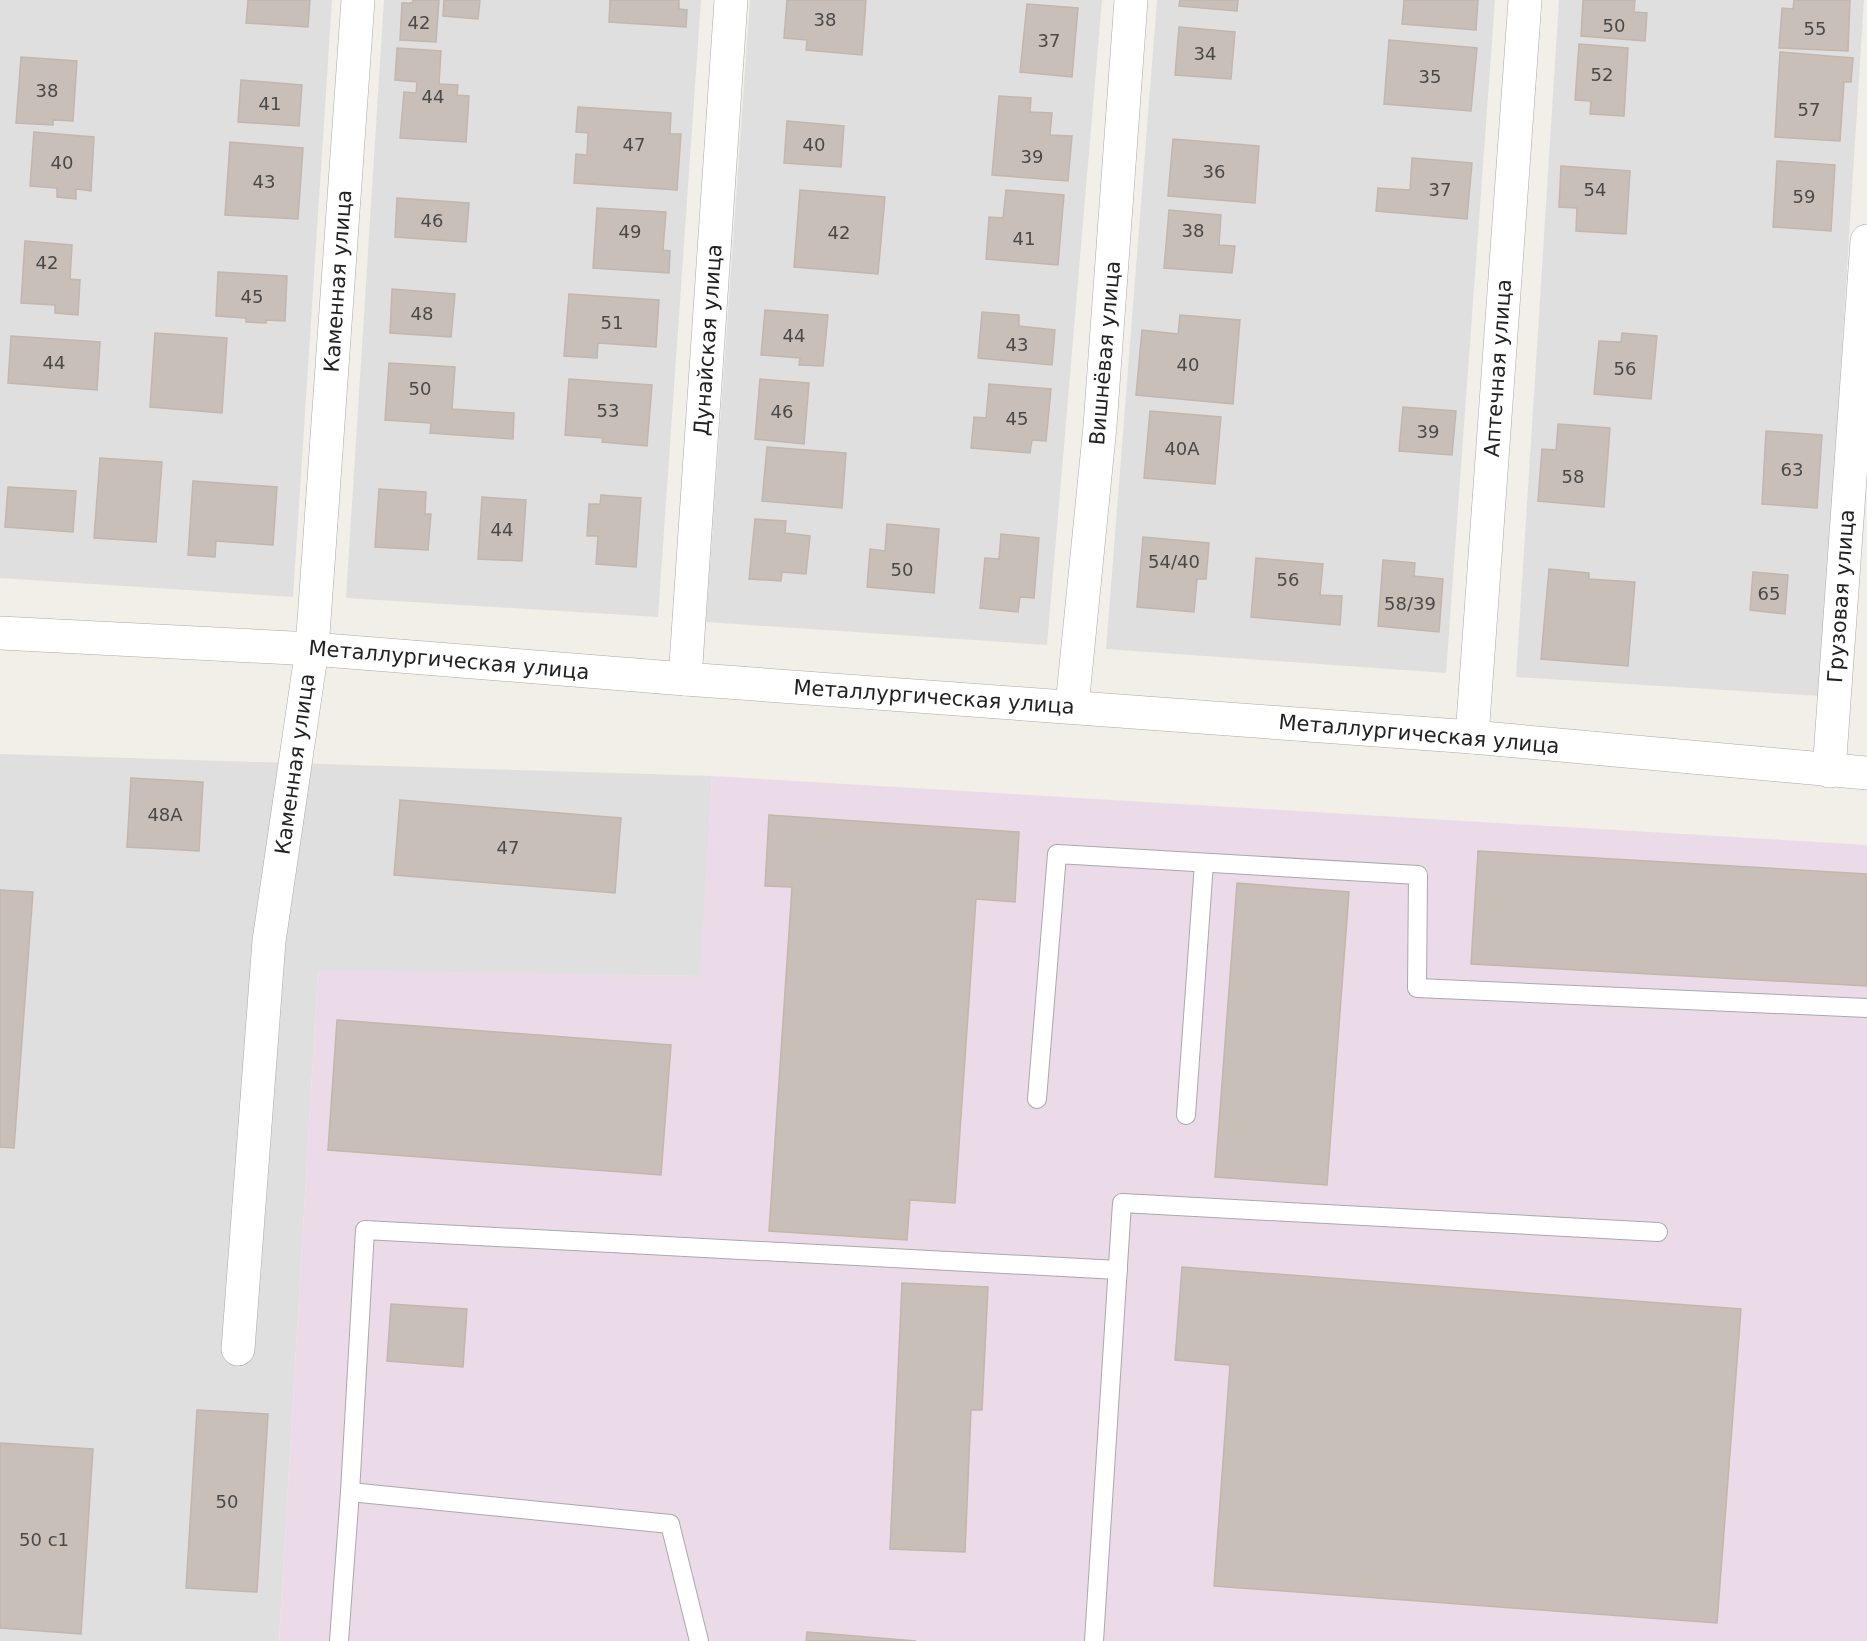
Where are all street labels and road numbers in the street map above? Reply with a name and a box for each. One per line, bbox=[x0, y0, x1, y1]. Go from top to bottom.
street label: Каменная улица bbox=[320, 189, 356, 373]
street label: Дунайская улица bbox=[689, 243, 727, 437]
street label: Вишнёвая улица bbox=[1085, 260, 1125, 446]
street label: Аптечная улица bbox=[1480, 278, 1516, 458]
street label: Грузовая улица bbox=[1823, 508, 1859, 684]
street label: Металлургическая улица bbox=[308, 636, 590, 684]
street label: Каменная улица bbox=[270, 672, 320, 856]
street label: Металлургическая улица bbox=[793, 675, 1075, 719]
street label: Металлургическая улица bbox=[1278, 710, 1560, 758]

